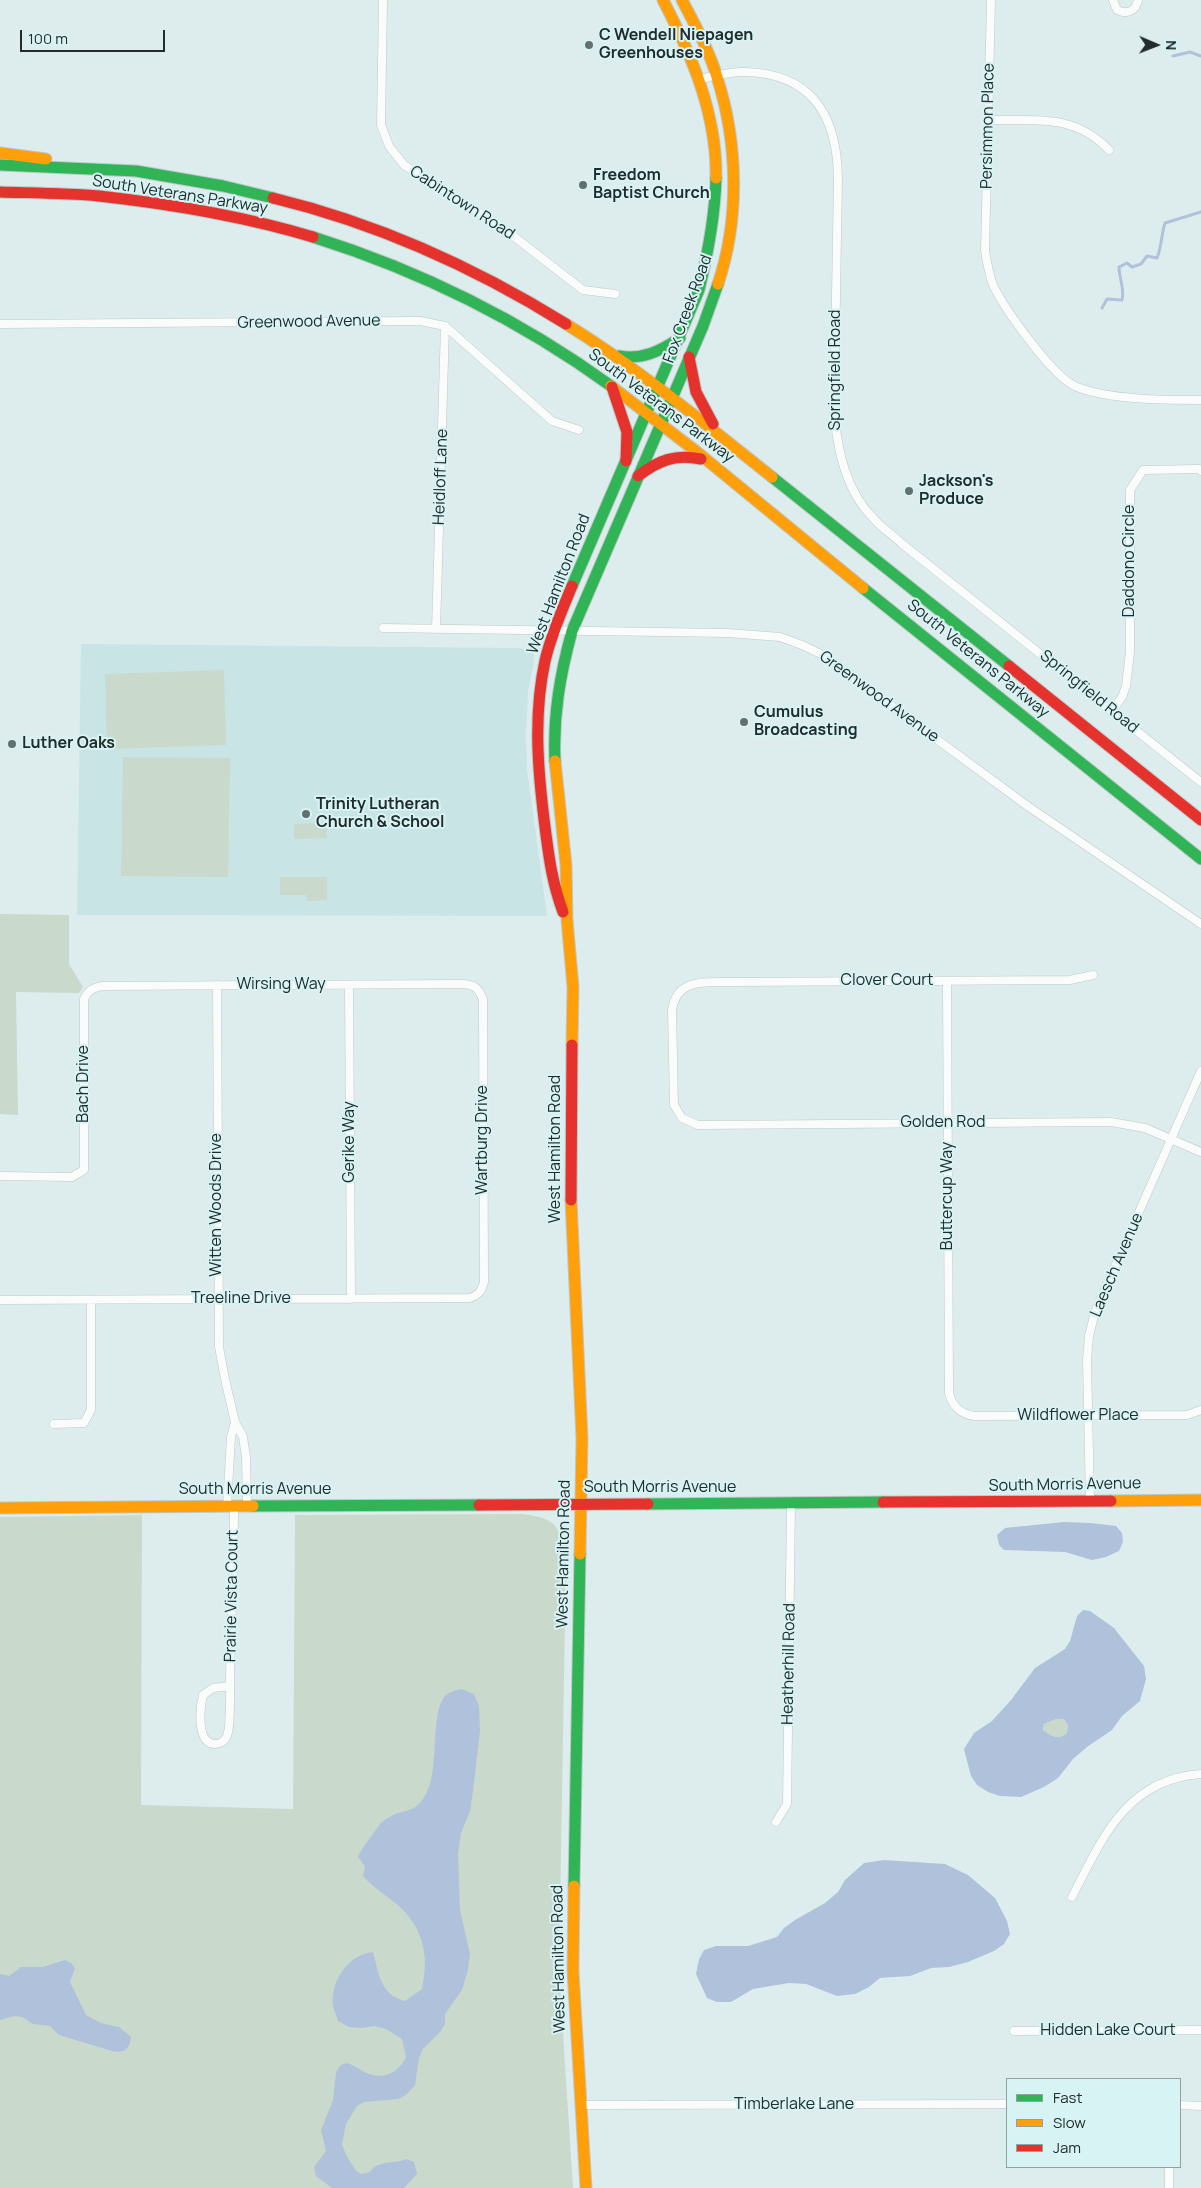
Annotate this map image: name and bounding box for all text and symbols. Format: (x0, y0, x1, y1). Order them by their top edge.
scale bar (22, 20, 168, 52)
north arrow (1131, 20, 1181, 70)
place label: C Wendell Niepagen Greenhouses (599, 26, 753, 64)
text: 100 m (28, 28, 68, 49)
marker: C Wendell Niepagen Greenhouses (583, 39, 595, 51)
text: N (1162, 40, 1181, 50)
street label: Persimmon Place (977, 63, 999, 189)
street label: Cabintown Road (406, 162, 518, 244)
place label: Freedom Baptist Church (593, 166, 710, 204)
street label: South Veterans Parkway (91, 172, 269, 218)
marker: Freedom Baptist Church (577, 179, 589, 191)
street label: Fox Creek Road (660, 252, 716, 366)
street label: Springfield Road (826, 309, 846, 431)
street label: Greenwood Avenue (237, 311, 381, 333)
street label: South Veterans Parkway (584, 345, 738, 467)
street label: Heidloff Lane (430, 429, 452, 525)
place label: Jackson's Produce (919, 472, 993, 510)
marker: Jackson's Produce (903, 485, 915, 497)
street label: Daddono Circle (1120, 505, 1140, 617)
street label: West Hamilton Road (523, 511, 595, 657)
street label: South Veterans Parkway (903, 596, 1053, 722)
street label: Springfield Road (1036, 646, 1142, 738)
street label: Greenwood Avenue (815, 647, 943, 747)
place label: Cumulus Broadcasting (754, 703, 858, 741)
marker: Cumulus Broadcasting (738, 716, 750, 728)
place label: Luther Oaks (22, 734, 115, 754)
marker: Luther Oaks (6, 738, 18, 750)
place label: Trinity Lutheran Church & School (316, 795, 444, 833)
marker: Trinity Lutheran Church & School (300, 808, 312, 820)
street label: Clover Court (840, 971, 934, 991)
street label: Wirsing Way (236, 975, 326, 995)
street label: Bach Drive (74, 1045, 94, 1123)
street label: West Hamilton Road (546, 1075, 566, 1223)
street label: Wartburg Drive (473, 1085, 493, 1195)
street label: Gerike Way (340, 1101, 360, 1183)
street label: Golden Rod (901, 1113, 985, 1133)
street label: Witten Woods Drive (207, 1133, 227, 1277)
street label: Buttercup Way (938, 1142, 958, 1250)
street label: Laesch Avenue (1086, 1210, 1148, 1320)
street label: Treeline Drive (191, 1289, 291, 1309)
street label: Wildflower Place (1017, 1406, 1139, 1426)
street label: South Morris Avenue (989, 1474, 1141, 1496)
street label: South Morris Avenue (584, 1478, 736, 1498)
street label: South Morris Avenue (179, 1480, 331, 1500)
street label: West Hamilton Road (553, 1480, 575, 1628)
street label: Prairie Vista Court (221, 1530, 243, 1662)
street label: Heatherhill Road (778, 1603, 800, 1725)
street label: West Hamilton Road (548, 1885, 570, 2033)
street label: Hidden Lake Court (1040, 2021, 1176, 2041)
legend (1006, 2078, 1181, 2168)
text: Fast (1053, 2087, 1082, 2108)
street label: Timberlake Lane (734, 2095, 854, 2115)
text: Slow (1053, 2112, 1086, 2133)
text: Jam (1053, 2137, 1081, 2158)

